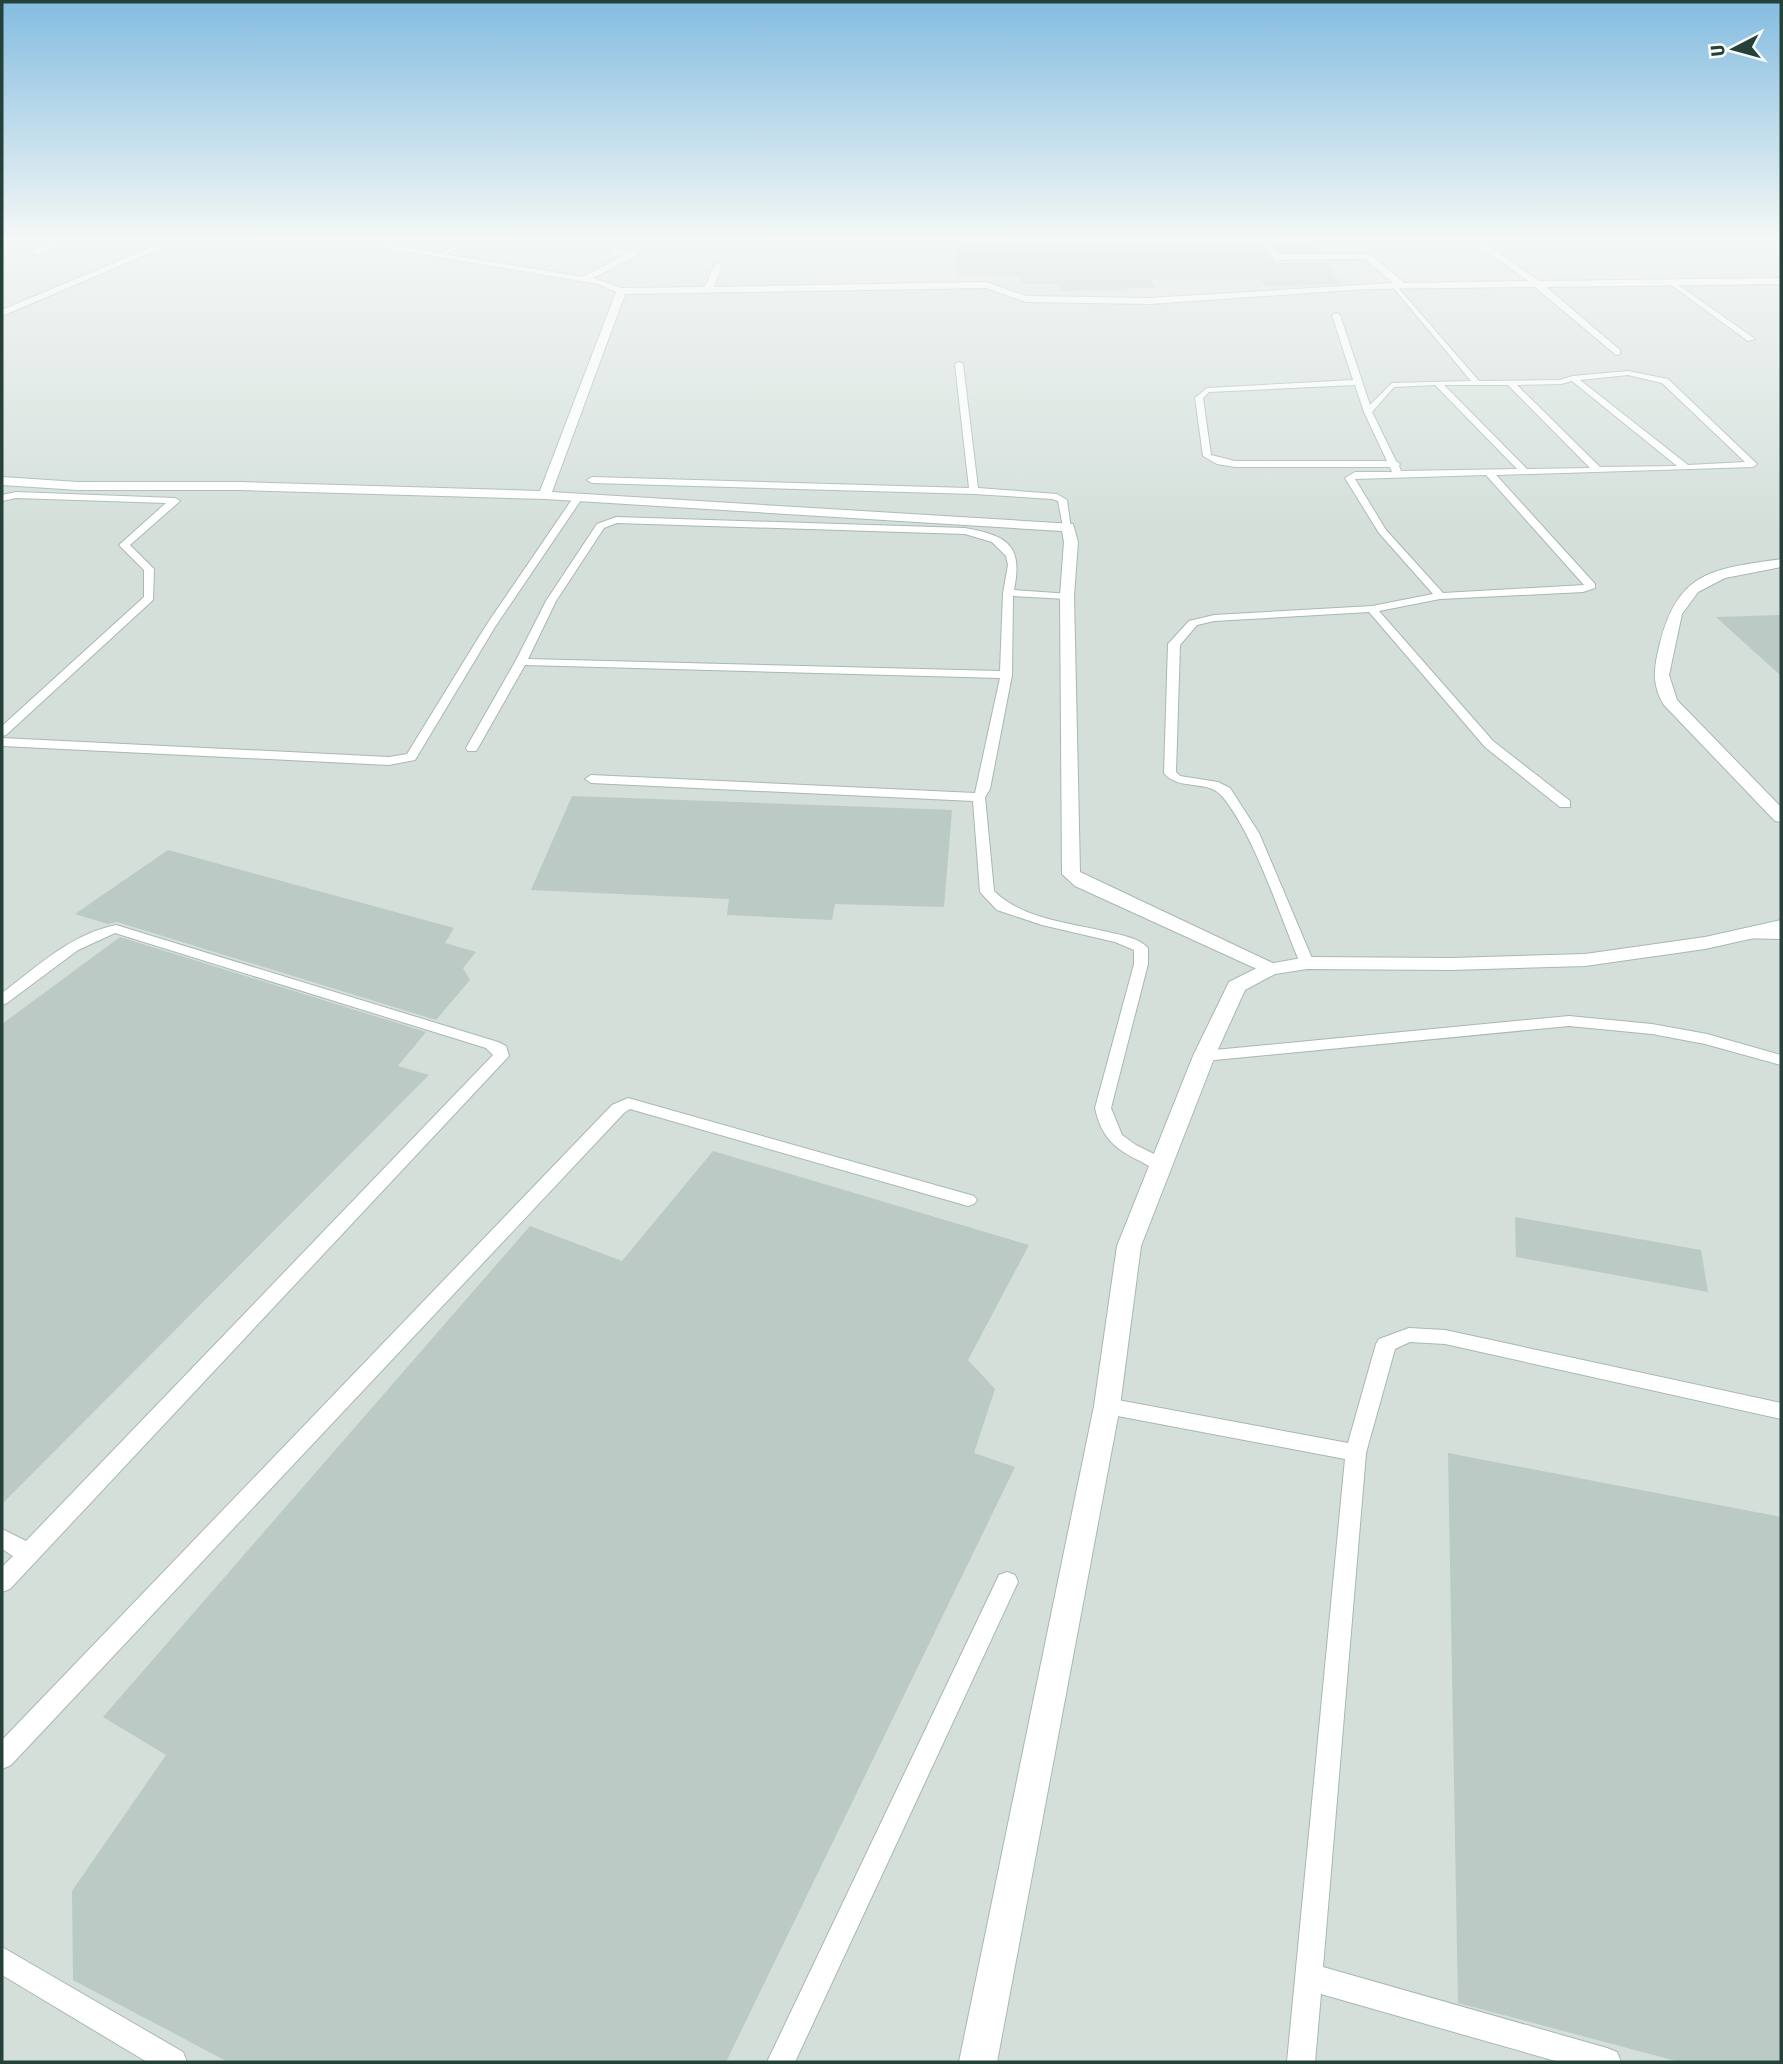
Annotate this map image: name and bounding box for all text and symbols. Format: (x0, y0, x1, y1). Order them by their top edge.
north arrow (1699, 14, 1769, 84)
text: U (1706, 44, 1730, 57)

